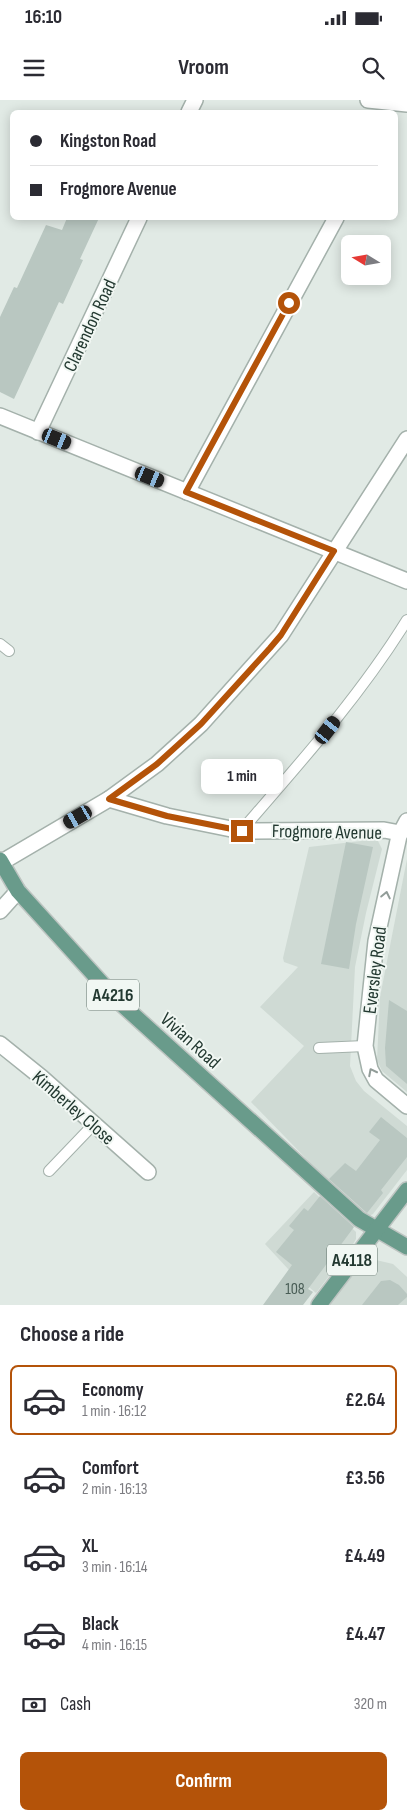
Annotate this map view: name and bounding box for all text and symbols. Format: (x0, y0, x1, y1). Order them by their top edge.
text: 16:10 (25, 6, 62, 29)
icon: menu (20, 54, 48, 82)
text: Vroom (178, 54, 229, 81)
icon: search (359, 54, 387, 82)
text: Kingston Road (60, 130, 156, 153)
text: Frogmore Avenue (60, 178, 177, 201)
north arrow (341, 235, 391, 285)
map controls (341, 235, 391, 285)
street label: Clarendon Road (59, 276, 122, 376)
route start (278, 292, 300, 314)
car (40, 426, 73, 452)
car (133, 464, 166, 490)
car (312, 714, 343, 746)
callout: 1 min (201, 758, 283, 794)
text: 1 min (227, 767, 257, 786)
car (61, 803, 94, 831)
route end (231, 820, 253, 842)
street label: Frogmore Avenue (272, 820, 382, 845)
one-way arrow (380, 891, 390, 900)
street label: Eversley Road (359, 925, 392, 1015)
road number: A4216 (87, 980, 139, 1010)
street label: Vivian Road (155, 1008, 225, 1074)
street label: Kimberley Close (27, 1066, 119, 1150)
one-way arrow (368, 1068, 379, 1077)
road number: A4118 (327, 1244, 377, 1276)
house number: 108 (285, 1280, 305, 1299)
text: Choose a ride (20, 1321, 124, 1348)
icon: car (22, 1378, 67, 1423)
text: Economy (82, 1379, 144, 1402)
text: £2.64 (345, 1389, 385, 1412)
text: 1 min · 16:12 (82, 1402, 147, 1421)
icon: car (22, 1456, 67, 1501)
text: Comfort (82, 1457, 139, 1480)
text: £3.56 (345, 1467, 385, 1490)
text: 2 min · 16:13 (82, 1480, 147, 1499)
icon: car (22, 1534, 67, 1579)
text: XL (82, 1535, 98, 1558)
text: £4.49 (344, 1545, 385, 1568)
text: 3 min · 16:14 (82, 1558, 148, 1577)
icon: car (22, 1612, 67, 1657)
text: Black (82, 1613, 119, 1636)
text: £4.47 (345, 1623, 385, 1646)
text: 4 min · 16:15 (82, 1636, 147, 1655)
icon: cash (20, 1691, 48, 1719)
text: Cash (60, 1693, 91, 1716)
text: 320 m (354, 1695, 387, 1714)
button: Confirm (20, 1752, 387, 1810)

